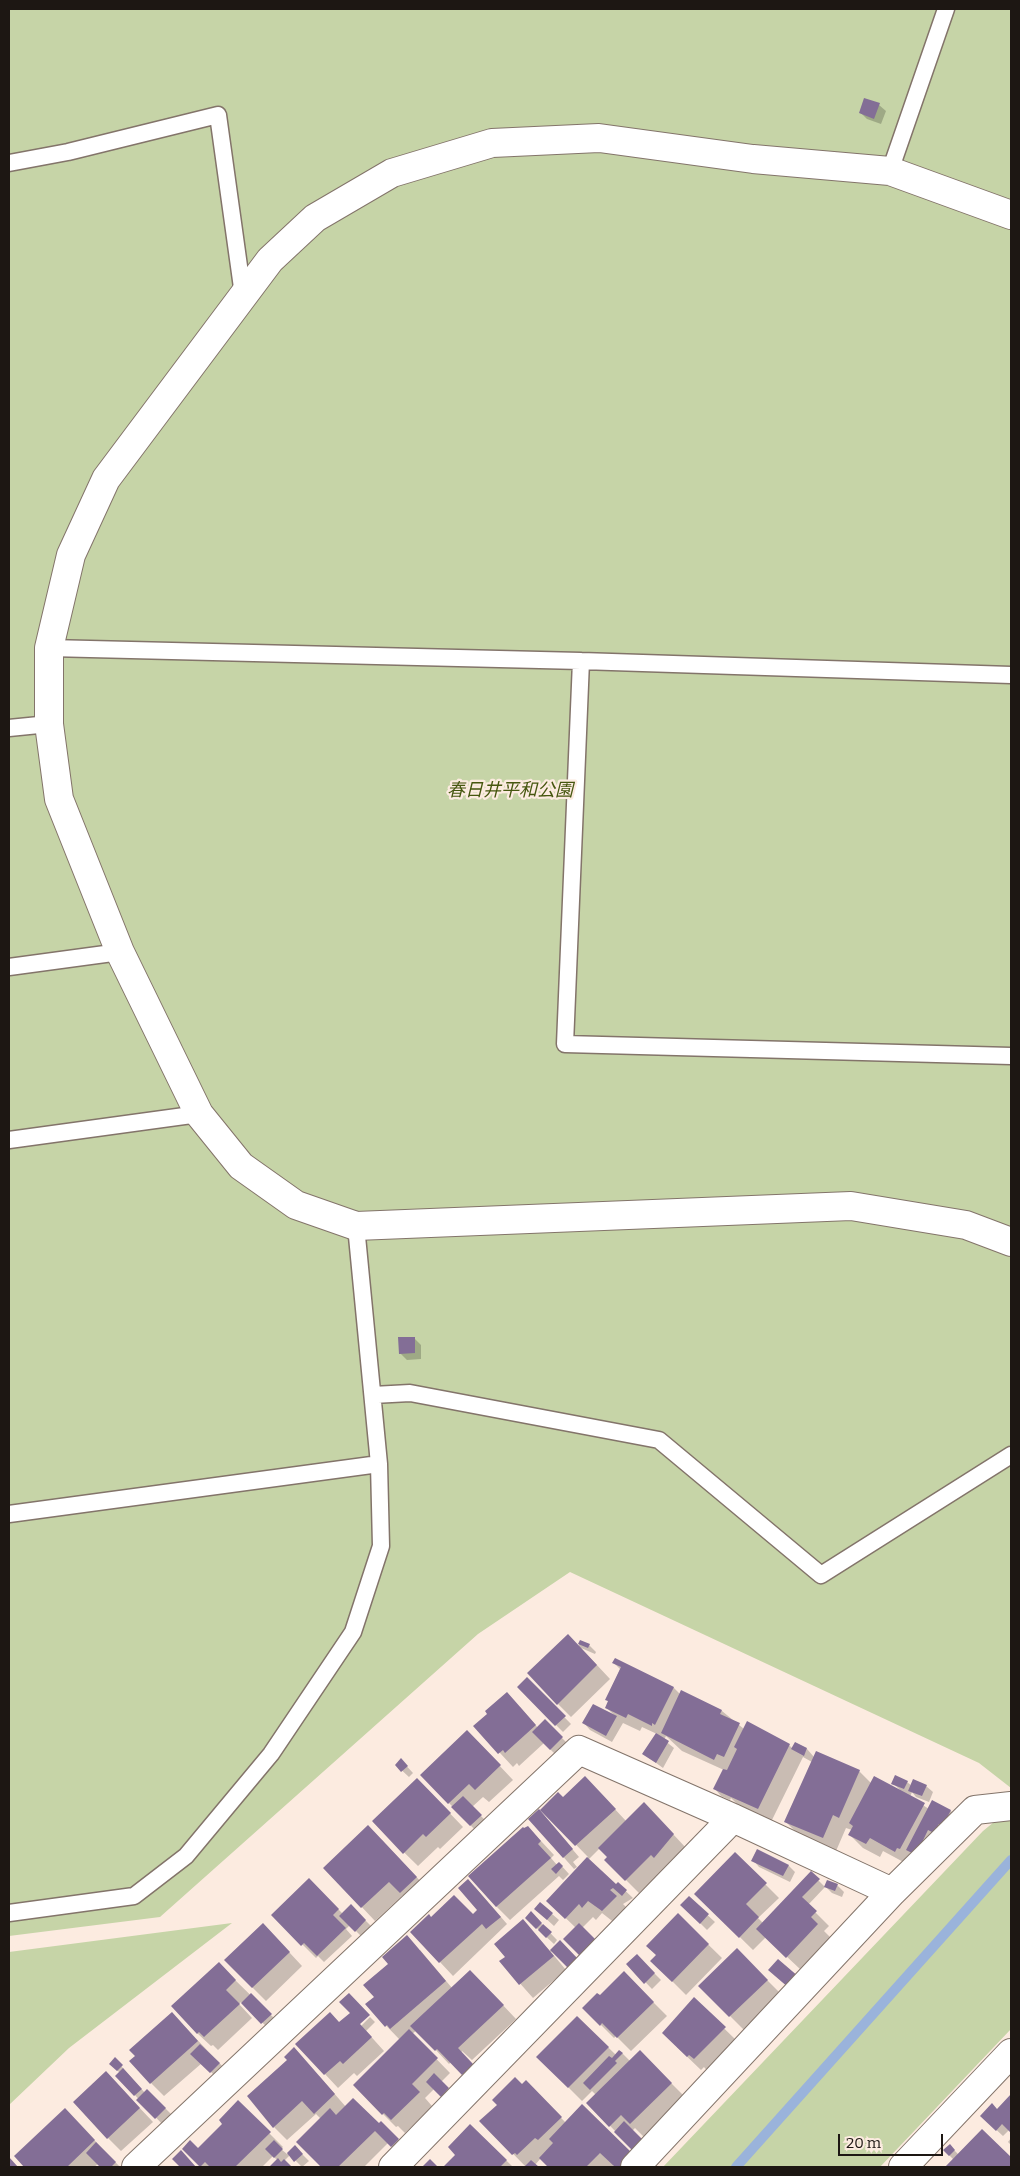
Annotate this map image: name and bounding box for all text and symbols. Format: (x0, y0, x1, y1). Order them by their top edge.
park label: 春日井平和公園 (447, 780, 573, 802)
scale bar (840, 2124, 945, 2156)
text: 20 m (846, 2134, 881, 2152)

